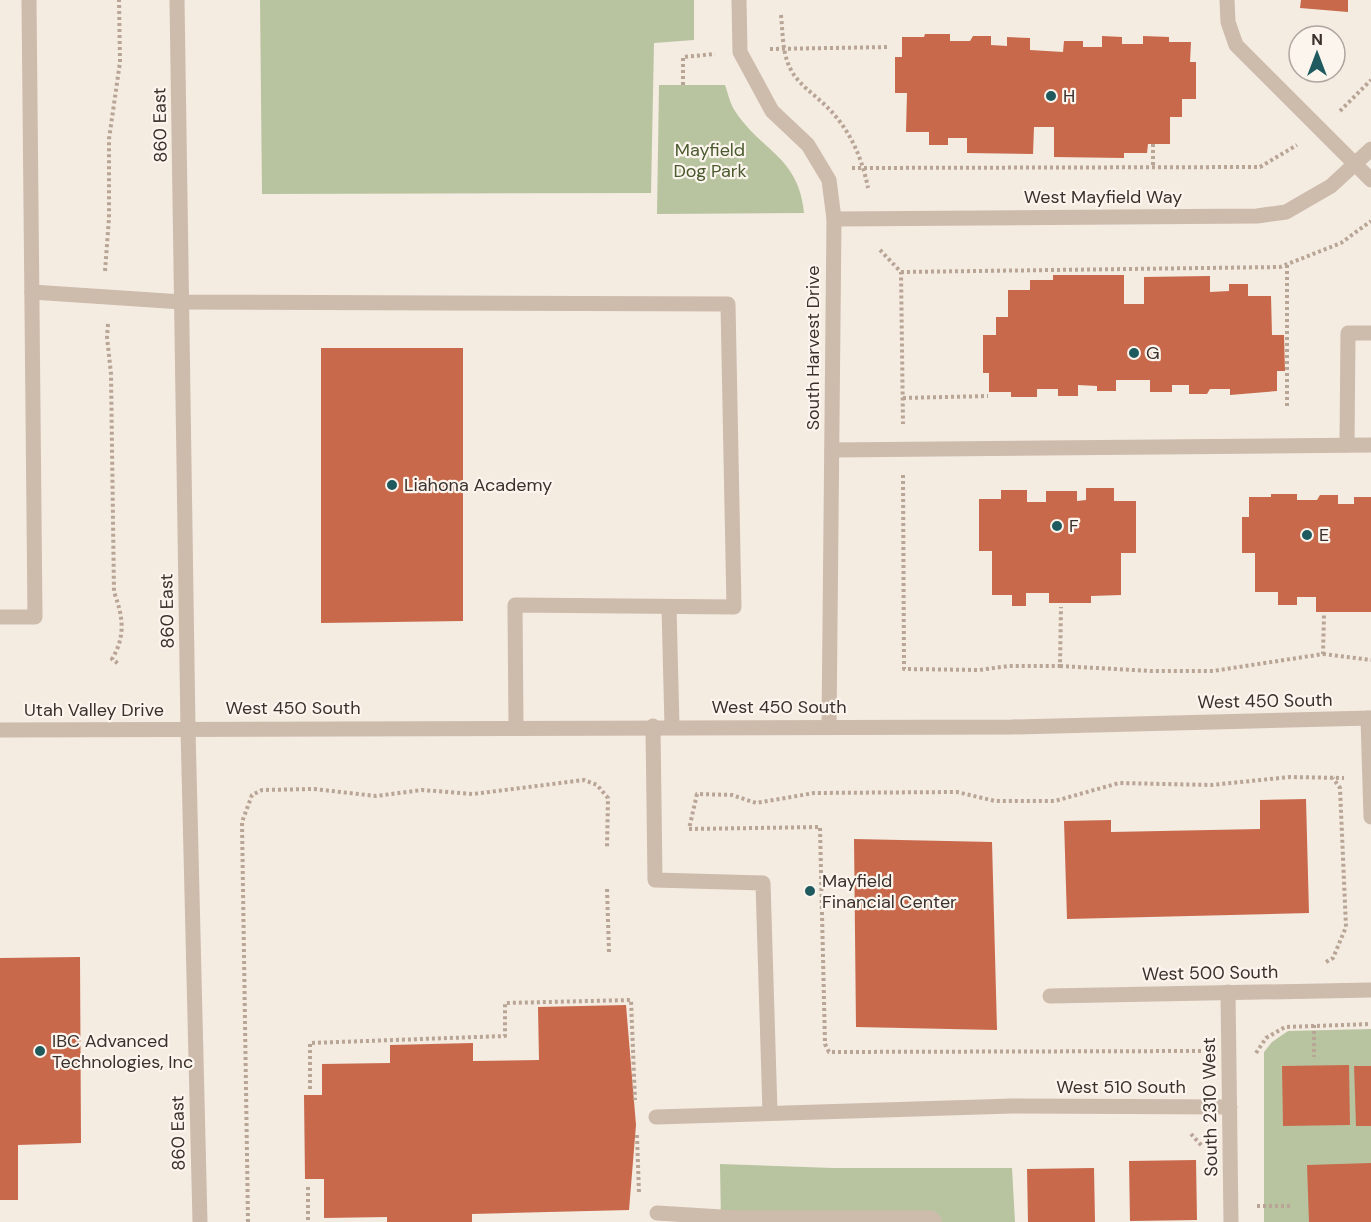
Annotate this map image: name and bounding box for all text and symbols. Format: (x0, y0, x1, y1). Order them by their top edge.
north arrow (1287, 24, 1347, 84)
text: N (1311, 29, 1323, 50)
place label: H (1063, 84, 1075, 108)
street label: 860 East (147, 87, 173, 163)
marker: H (1044, 89, 1058, 103)
park label: Mayfield Dog Park (673, 138, 747, 183)
street label: West Mayfield Way (1024, 185, 1182, 209)
street label: South Harvest Drive (801, 266, 825, 430)
place label: G (1146, 341, 1160, 365)
marker: G (1127, 346, 1141, 360)
place label: Liahona Academy (404, 473, 552, 497)
marker: Liahona Academy (385, 478, 399, 492)
place label: F (1069, 514, 1079, 538)
marker: F (1050, 519, 1064, 533)
place label: E (1319, 523, 1329, 547)
marker: E (1300, 528, 1314, 542)
street label: 860 East (154, 573, 180, 649)
street label: West 450 South (1197, 688, 1333, 714)
street label: West 450 South (711, 695, 847, 719)
street label: West 450 South (225, 696, 361, 720)
street label: Utah Valley Drive (24, 698, 164, 722)
place label: Mayfield Financial Center (822, 869, 957, 914)
marker: Mayfield Financial Center (803, 884, 817, 898)
street label: West 500 South (1142, 960, 1278, 986)
place label: IBC Advanced Technologies, Inc (52, 1029, 193, 1074)
street label: South 2310 West (1197, 1037, 1223, 1177)
marker: IBC Advanced Technologies, Inc (33, 1044, 47, 1058)
street label: West 510 South (1056, 1075, 1186, 1099)
street label: 860 East (165, 1095, 191, 1171)

